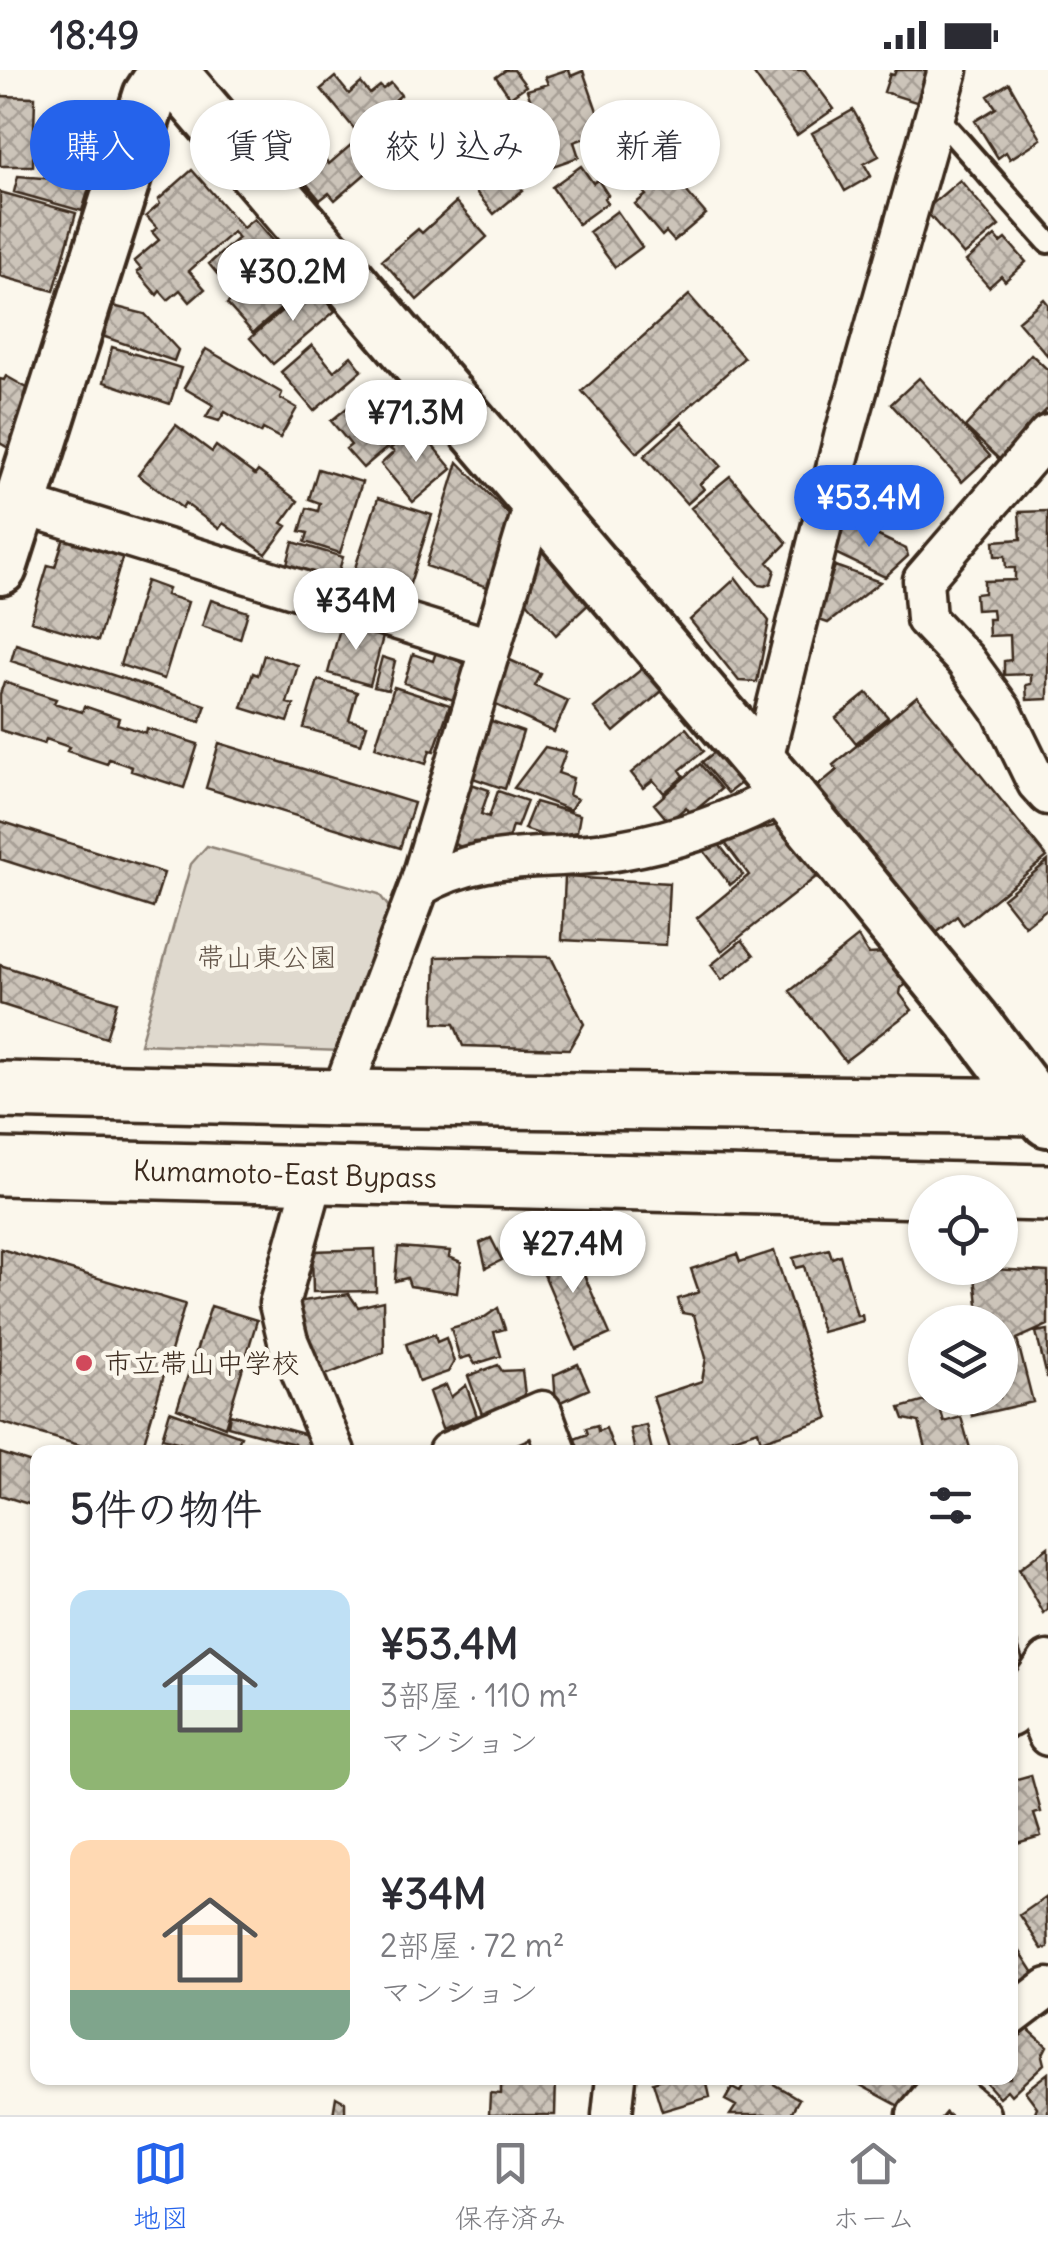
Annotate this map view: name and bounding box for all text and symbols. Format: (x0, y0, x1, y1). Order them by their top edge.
text: 18:49 (50, 12, 139, 59)
chip: 購入 (30, 100, 170, 190)
chip: 賃貸 (190, 100, 330, 190)
chip: 絞り込み (350, 100, 560, 190)
chip: 新着 (580, 100, 720, 190)
pin: ¥30.2M (212, 239, 374, 324)
text: ¥30.2M (239, 251, 347, 292)
pin: ¥71.3M (335, 380, 497, 465)
text: ¥71.3M (367, 392, 465, 433)
pin: ¥53.4M (788, 465, 950, 550)
text: ¥53.4M (816, 477, 922, 518)
pin: ¥34M (297, 568, 415, 653)
text: ¥34M (315, 580, 397, 621)
park label: 帯山東公園 (197, 939, 337, 975)
street label: Kumamoto-East Bypass (133, 1152, 437, 1196)
map controls (908, 1175, 1018, 1415)
button: locate (908, 1175, 1018, 1285)
pin: ¥27.4M (492, 1211, 654, 1296)
text: ¥27.4M (522, 1223, 624, 1264)
button: layers (908, 1305, 1018, 1415)
place label: 市立帯山中学校 (104, 1345, 300, 1381)
marker: 市立帯山中学校 (73, 1352, 95, 1374)
icon: filters (923, 1478, 978, 1533)
text: 5件の物件 (70, 1483, 262, 1535)
text: ¥53.4M (380, 1618, 519, 1670)
icon: home (150, 1630, 270, 1750)
text: 3部屋 · 110 m² (380, 1675, 579, 1716)
text: マンション (380, 1721, 539, 1762)
text: ¥34M (380, 1868, 487, 1920)
icon: home (150, 1880, 270, 2000)
text: 2部屋 · 72 m² (380, 1925, 565, 1966)
text: マンション (380, 1971, 539, 2012)
tab: 地図 (133, 2136, 189, 2236)
tab: 保存済み (455, 2136, 567, 2236)
tab: ホーム (832, 2136, 915, 2236)

